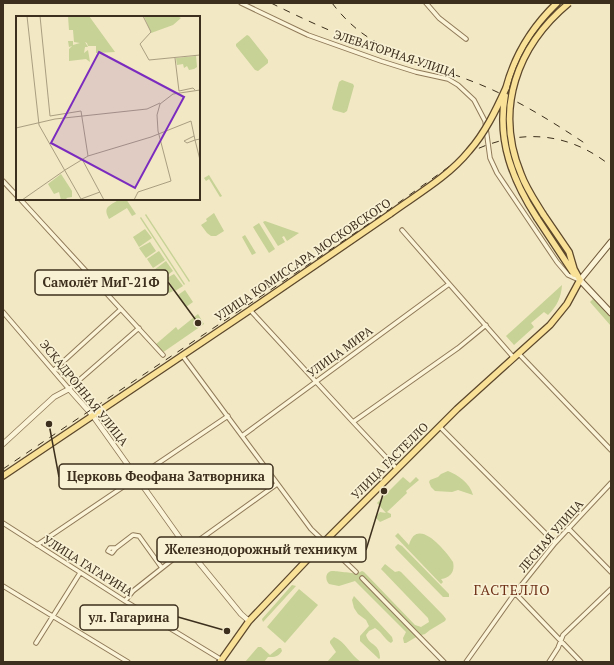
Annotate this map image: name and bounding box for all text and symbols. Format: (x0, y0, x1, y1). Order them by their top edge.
inset map (16, 16, 200, 200)
street label: ЭЛЕВАТОРНАЯ УЛИЦА (332, 27, 459, 81)
street label: УЛИЦА КОМИССАРА МОСКОВСКОГО (212, 195, 394, 324)
callout: Самолёт МиГ-21Ф (35, 270, 168, 295)
text: Самолёт МиГ-21Ф (43, 273, 159, 291)
street label: УЛИЦА МИРА (304, 322, 376, 380)
street label: ЭСКАДРОННАЯ УЛИЦА (37, 337, 132, 449)
street label: УЛИЦА ГАСТЕЛЛО (348, 419, 431, 502)
callout: Церковь Феофана Затворника (59, 464, 273, 489)
text: Церковь Феофана Затворника (67, 467, 266, 485)
street label: ЛЕСНАЯ УЛИЦА (514, 496, 587, 576)
street label: УЛИЦА ГАГАРИНА (40, 532, 137, 600)
callout: Железнодорожный техникум (157, 537, 366, 562)
text: Железнодорожный техникум (165, 540, 358, 558)
district label: ГАСТЕЛЛО (473, 580, 551, 599)
callout: ул. Гагарина (80, 605, 178, 630)
text: ул. Гагарина (88, 608, 170, 626)

